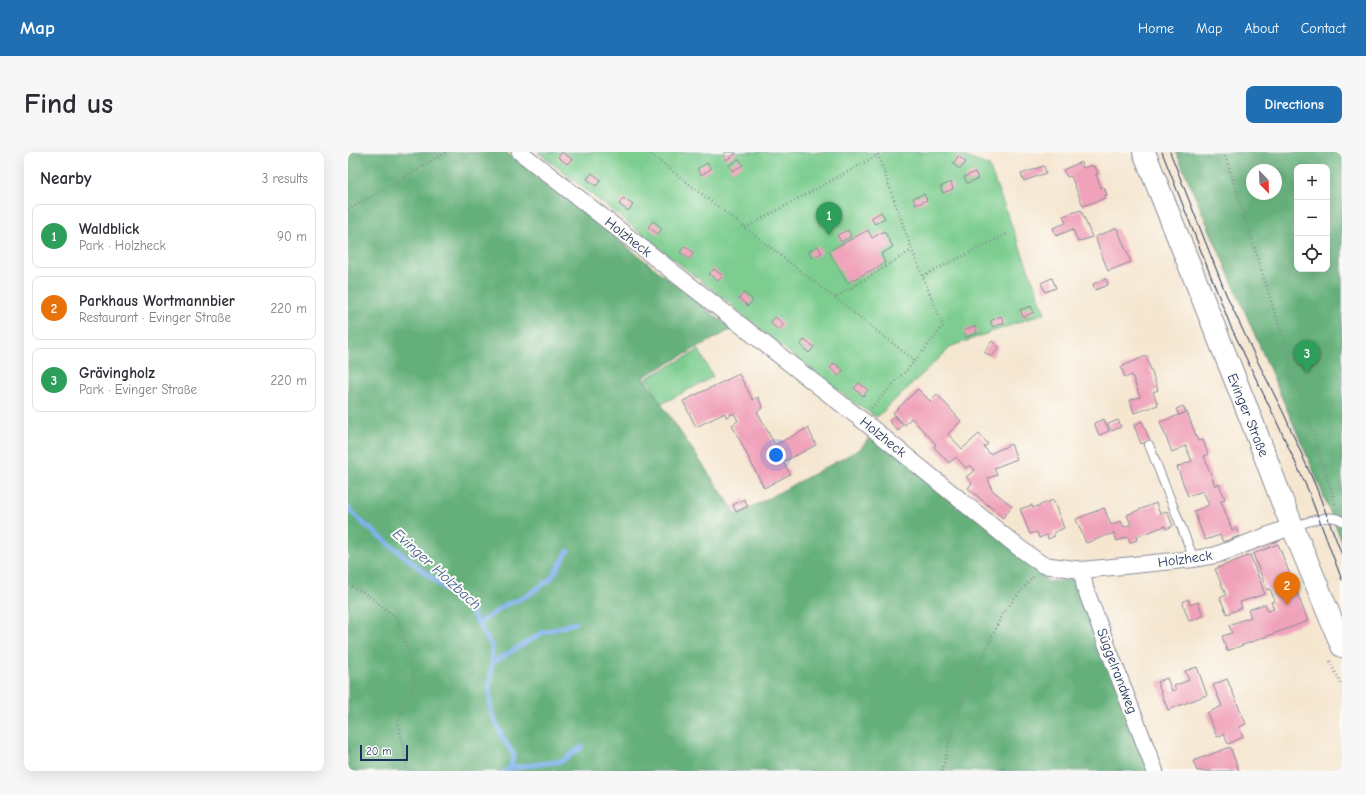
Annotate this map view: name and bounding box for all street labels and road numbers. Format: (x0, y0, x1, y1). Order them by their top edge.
street label: Holzheck (601, 213, 655, 261)
street label: Evinger Straße (1224, 371, 1272, 459)
street label: Holzheck (856, 413, 910, 461)
street label: Holzheck (1157, 547, 1213, 571)
street label: Süggelrandweg (1093, 626, 1141, 716)

